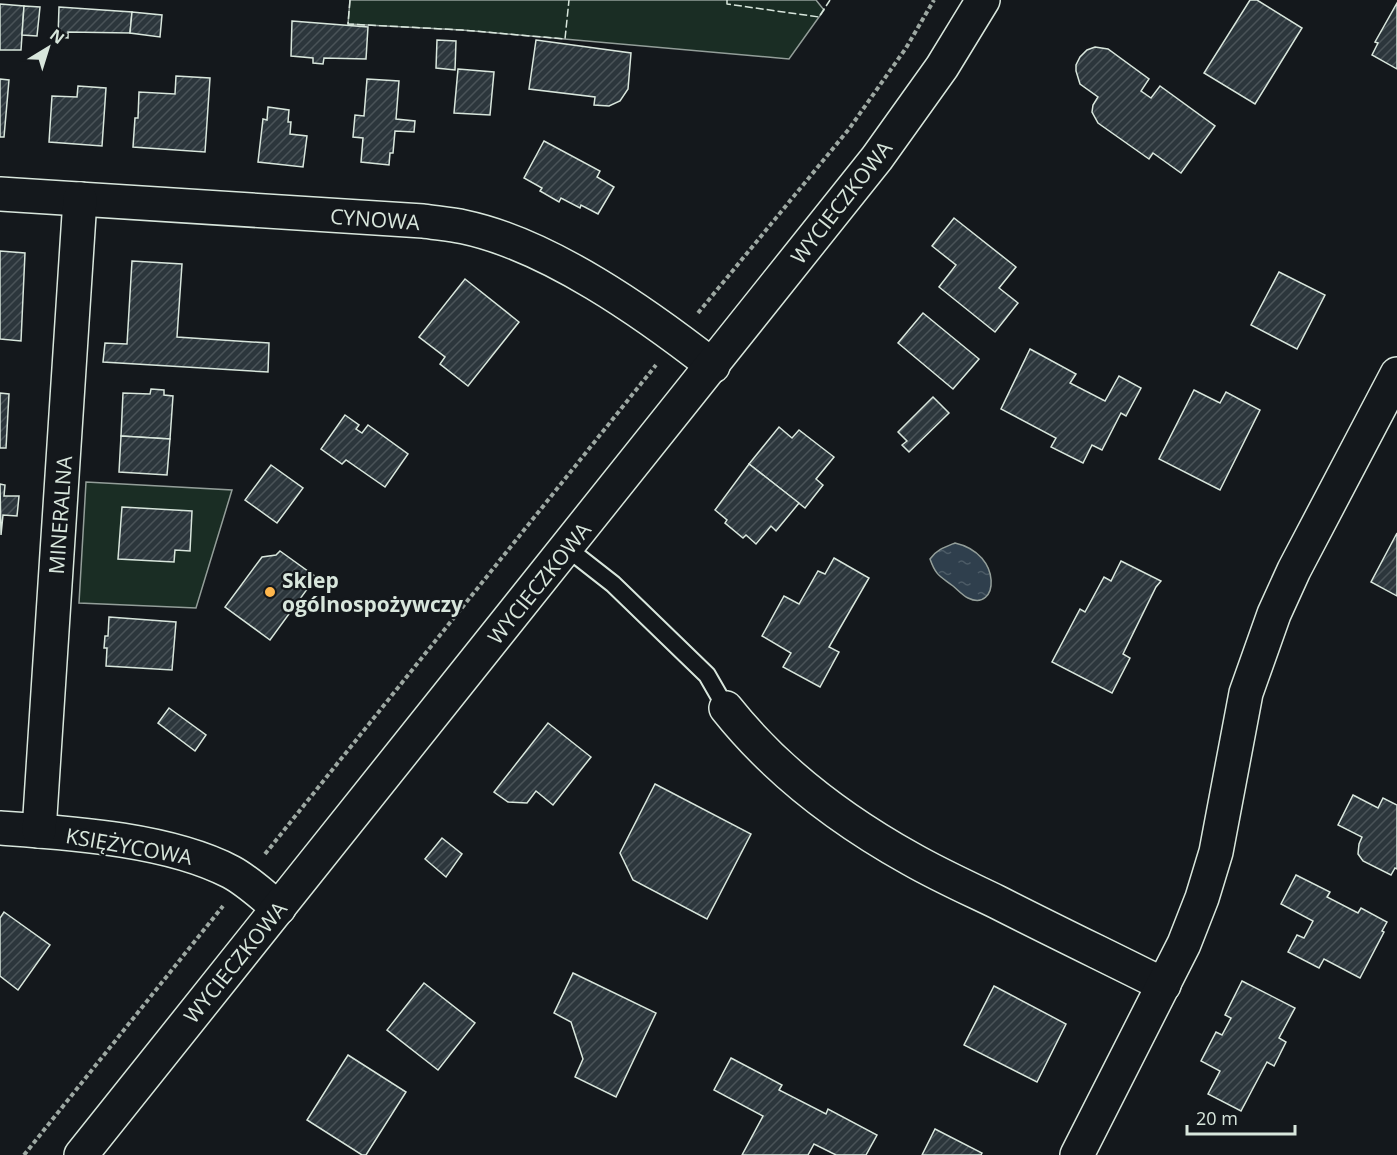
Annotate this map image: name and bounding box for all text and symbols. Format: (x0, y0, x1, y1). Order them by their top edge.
north arrow (18, 18, 78, 78)
text: N (45, 24, 69, 49)
street label: WYCIECZKOWA (784, 134, 898, 269)
street label: CYNOWA (329, 202, 421, 236)
street label: MINERALNA (42, 454, 78, 575)
street label: WYCIECZKOWA (481, 516, 597, 650)
place label: Sklep ogólnospożywczy (282, 566, 463, 618)
marker: Sklep ogólnospożywczy (263, 585, 277, 599)
street label: KSIĘŻYCOWA (64, 821, 195, 871)
street label: WYCIECZKOWA (177, 895, 293, 1029)
scale bar (1187, 1098, 1295, 1136)
text: 20 m (1196, 1106, 1238, 1130)

